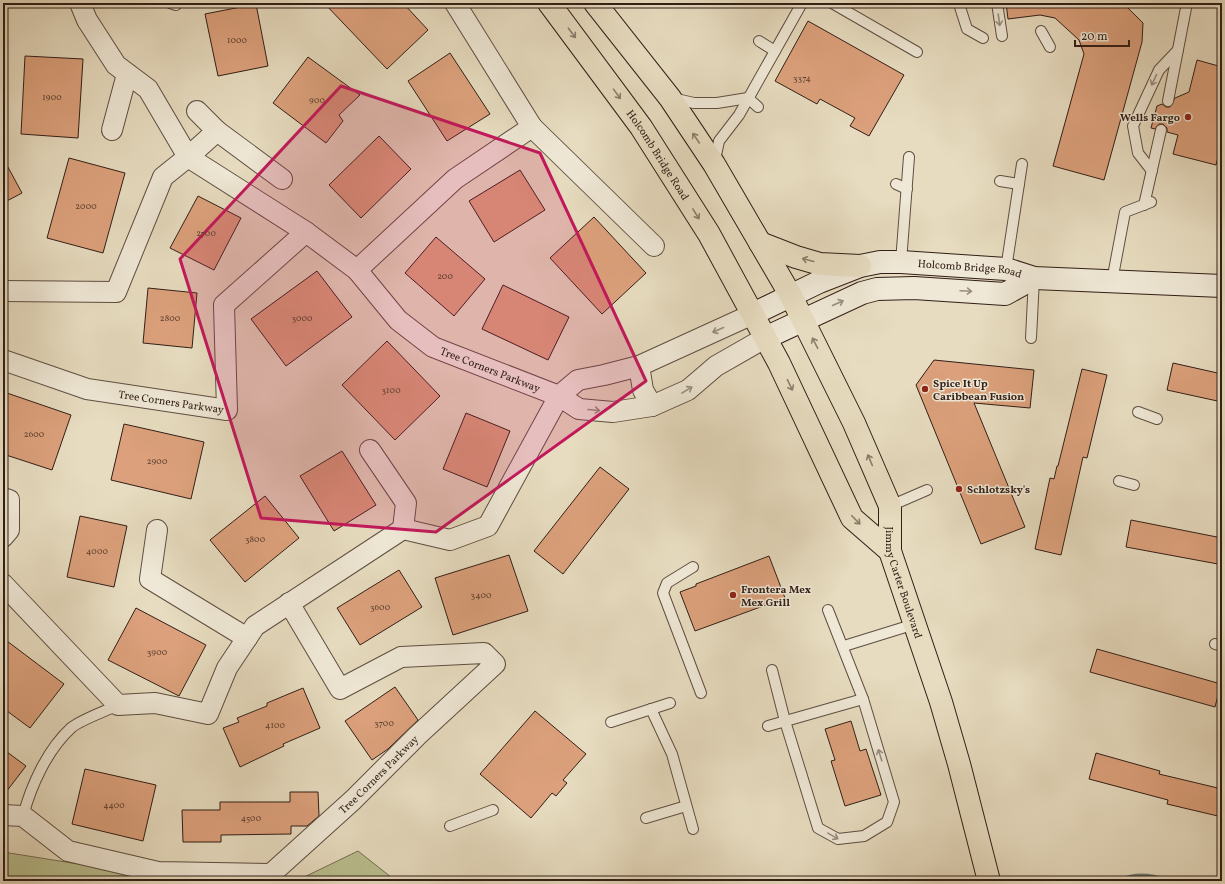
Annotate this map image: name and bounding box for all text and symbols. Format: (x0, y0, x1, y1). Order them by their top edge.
one-way arrow (995, 13, 1003, 26)
scale bar (1075, 22, 1129, 48)
one-way arrow (567, 27, 576, 38)
text: 20 m (1081, 29, 1108, 45)
house number: 1000 (227, 34, 248, 47)
house number: 3374 (793, 72, 811, 85)
one-way arrow (1150, 74, 1157, 86)
one-way arrow (613, 88, 621, 99)
house number: 1900 (42, 91, 62, 104)
house number: 900 (309, 94, 326, 107)
street label: Holcomb Bridge Road (622, 107, 692, 204)
place label: Wells Fargo (1120, 111, 1180, 126)
marker: Wells Fargo (1183, 112, 1193, 122)
one-way arrow (692, 132, 700, 144)
house number: 2000 (75, 200, 97, 213)
one-way arrow (693, 208, 701, 220)
house number: 2700 (196, 227, 216, 240)
one-way arrow (801, 256, 814, 263)
street label: Holcomb Bridge Road (917, 257, 1024, 283)
house number: 200 (437, 270, 453, 283)
one-way arrow (959, 288, 972, 295)
one-way arrow (832, 299, 844, 306)
house number: 2800 (160, 312, 181, 325)
house number: 3000 (291, 312, 313, 325)
one-way arrow (712, 327, 724, 334)
one-way arrow (811, 337, 818, 349)
street label: Tree Corners Parkway (438, 344, 542, 397)
place label: Spice It Up Caribbean Fusion (933, 377, 1024, 405)
one-way arrow (787, 379, 794, 391)
house number: 3100 (381, 384, 401, 397)
marker: Spice It Up Caribbean Fusion (920, 384, 930, 394)
one-way arrow (681, 386, 692, 394)
street label: Tree Corners Parkway (117, 388, 225, 418)
one-way arrow (587, 407, 600, 414)
house number: 2600 (24, 428, 45, 441)
house number: 2900 (147, 455, 168, 468)
one-way arrow (866, 455, 873, 467)
place label: Schlotzsky's (967, 483, 1030, 498)
marker: Schlotzsky's (954, 484, 964, 494)
one-way arrow (851, 515, 861, 525)
street label: Jimmy Carter Boulevard (881, 526, 925, 641)
house number: 3800 (245, 533, 266, 546)
house number: 4000 (86, 545, 108, 558)
place label: Frontera Mex Mex Grill (741, 583, 811, 611)
house number: 3400 (471, 589, 492, 602)
marker: Frontera Mex Mex Grill (728, 590, 738, 600)
house number: 3600 (370, 601, 391, 614)
house number: 3900 (147, 646, 168, 659)
house number: 3700 (374, 717, 394, 730)
house number: 4100 (265, 719, 286, 732)
street label: Tree Corners Parkway (336, 733, 423, 818)
one-way arrow (876, 748, 883, 761)
house number: 4400 (103, 799, 125, 812)
house number: 4500 (241, 812, 262, 825)
one-way arrow (826, 833, 838, 840)

